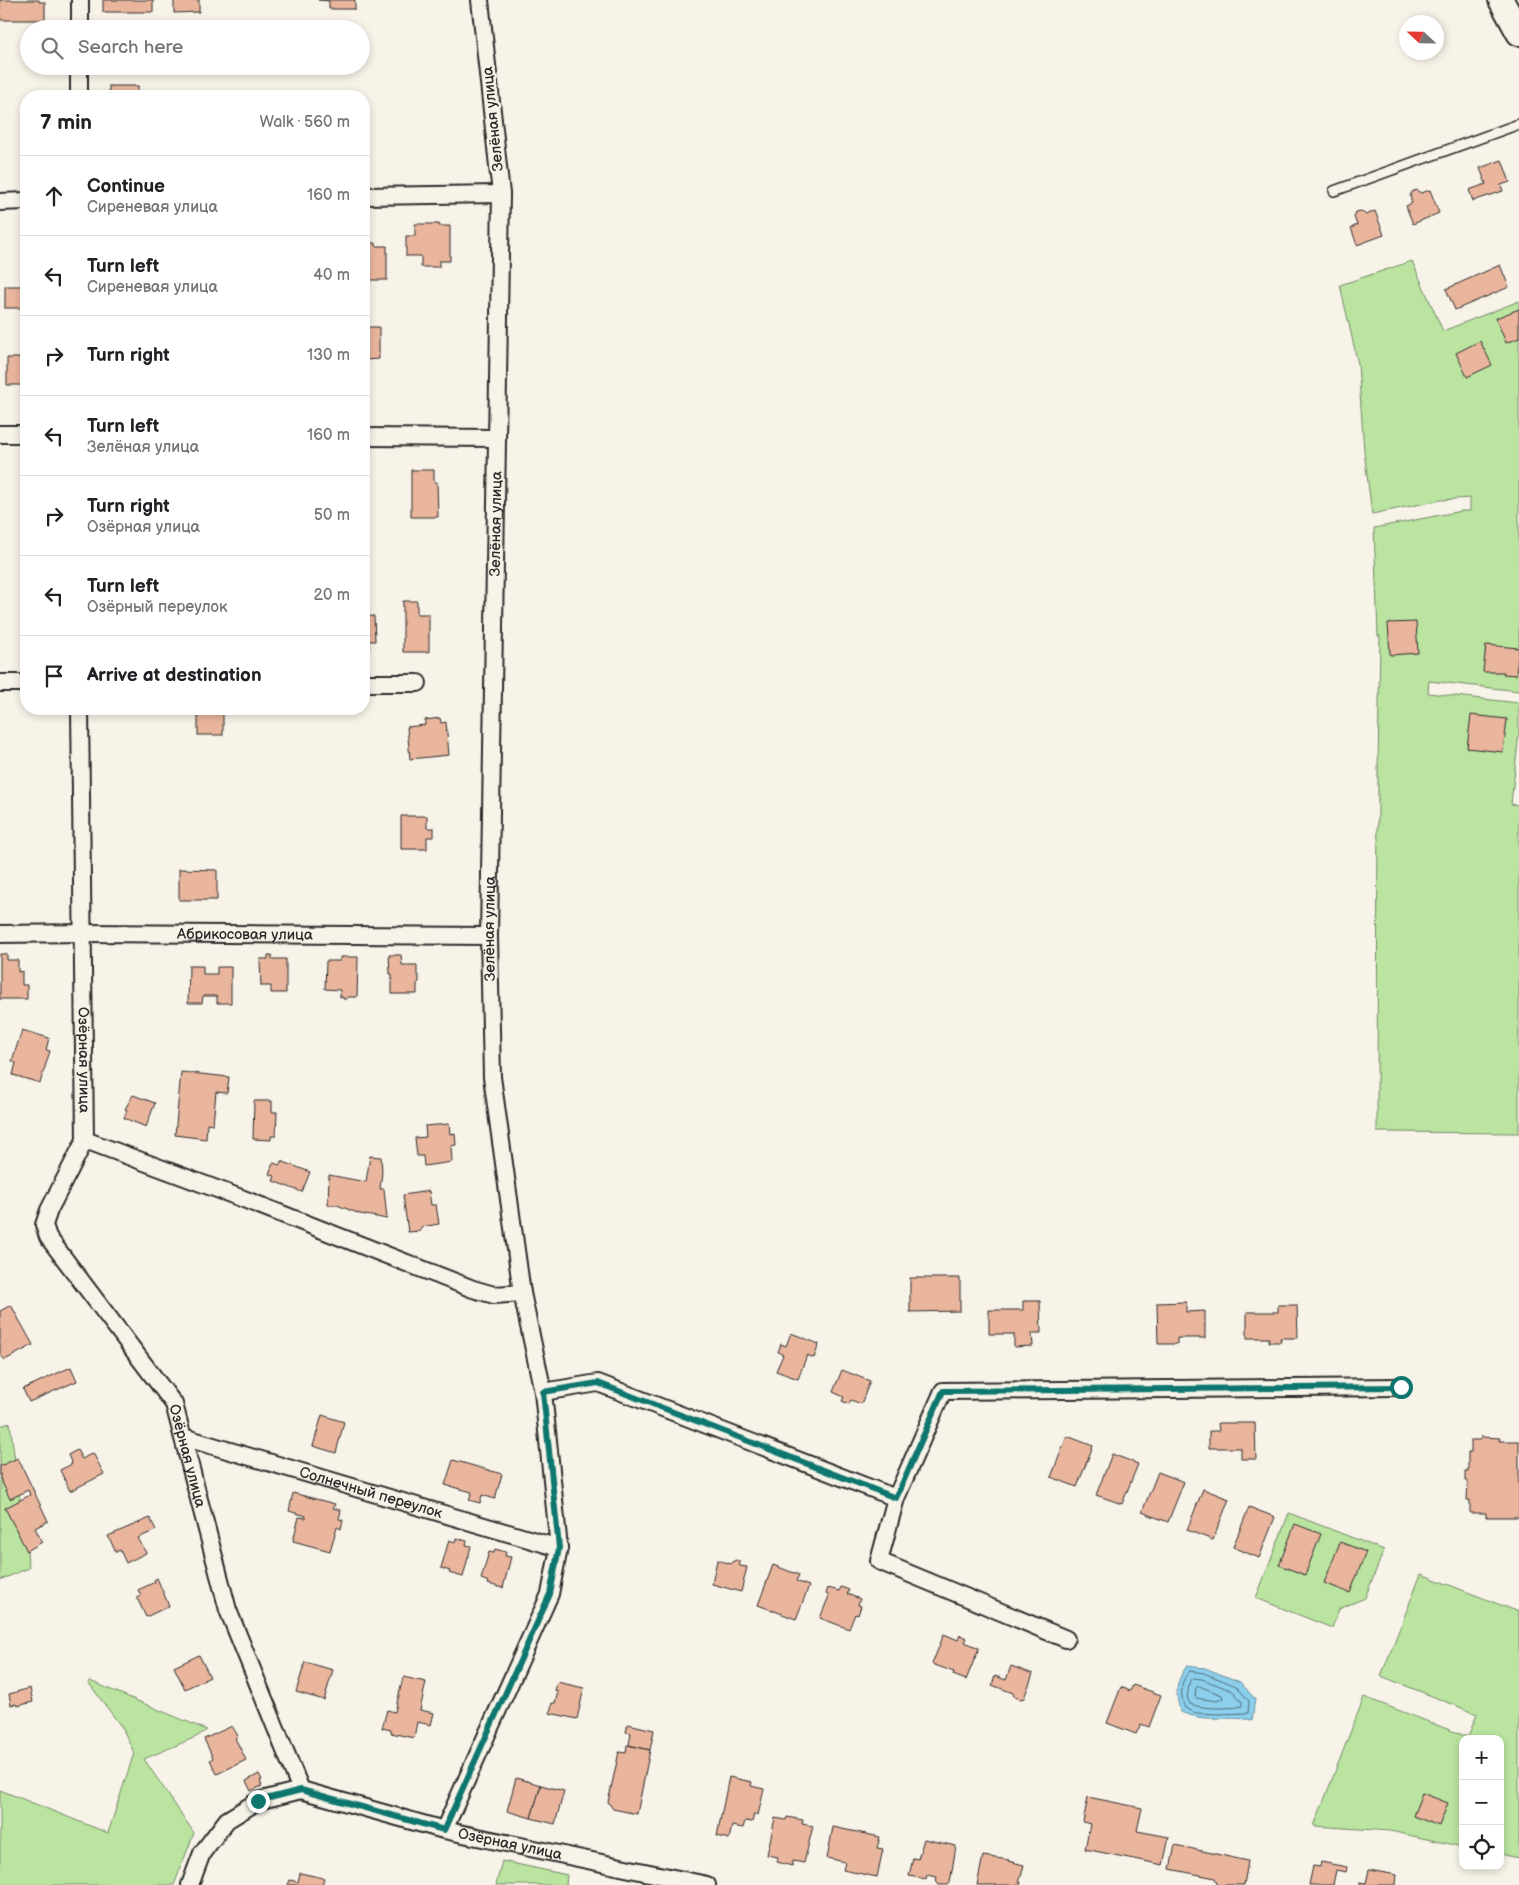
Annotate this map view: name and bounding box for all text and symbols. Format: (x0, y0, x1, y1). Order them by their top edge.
north arrow (1399, 15, 1444, 60)
search box (20, 20, 370, 75)
icon: search (38, 34, 66, 62)
text: Search here (78, 36, 183, 59)
street label: Зелёная улица (478, 66, 508, 172)
text: 7 min (40, 110, 92, 135)
text: Walk · 560 m (260, 113, 350, 132)
text: Continue (87, 175, 165, 198)
icon: ahead (40, 182, 68, 210)
text: 160 m (307, 186, 350, 205)
text: Сиреневая улица (87, 198, 218, 217)
text: Turn left (87, 255, 159, 278)
icon: left (40, 262, 68, 290)
text: 40 m (313, 266, 350, 285)
text: Сиреневая улица (87, 278, 218, 297)
icon: right (40, 342, 68, 370)
text: Turn right (87, 344, 170, 367)
text: 130 m (307, 346, 350, 365)
text: Turn left (87, 415, 159, 438)
icon: left (40, 422, 68, 450)
text: 160 m (307, 426, 350, 445)
text: Зелёная улица (87, 438, 199, 457)
street label: Зелёная улица (485, 471, 506, 577)
text: Turn right (87, 495, 170, 518)
icon: right (40, 502, 68, 530)
text: 50 m (314, 506, 350, 525)
text: Озёрная улица (87, 518, 200, 537)
text: Turn left (87, 575, 159, 598)
icon: left (40, 582, 68, 610)
text: 20 m (314, 586, 350, 605)
text: Озёрный переулок (87, 598, 227, 617)
icon: arrive (40, 662, 68, 690)
text: Arrive at destination (87, 664, 262, 687)
street label: Зелёная улица (479, 876, 499, 982)
street label: Абрикосовая улица (176, 924, 313, 944)
street label: Озёрная улица (74, 1007, 94, 1113)
route start (1390, 1376, 1413, 1399)
street label: Озёрная улица (165, 1402, 210, 1510)
street label: Солнечный переулок (297, 1462, 445, 1523)
map controls (1459, 1735, 1504, 1870)
button: + (1459, 1735, 1504, 1780)
button: − (1459, 1780, 1504, 1825)
route end (247, 1790, 270, 1813)
street label: Озёрная улица (456, 1824, 564, 1864)
button: locate (1459, 1825, 1504, 1870)

